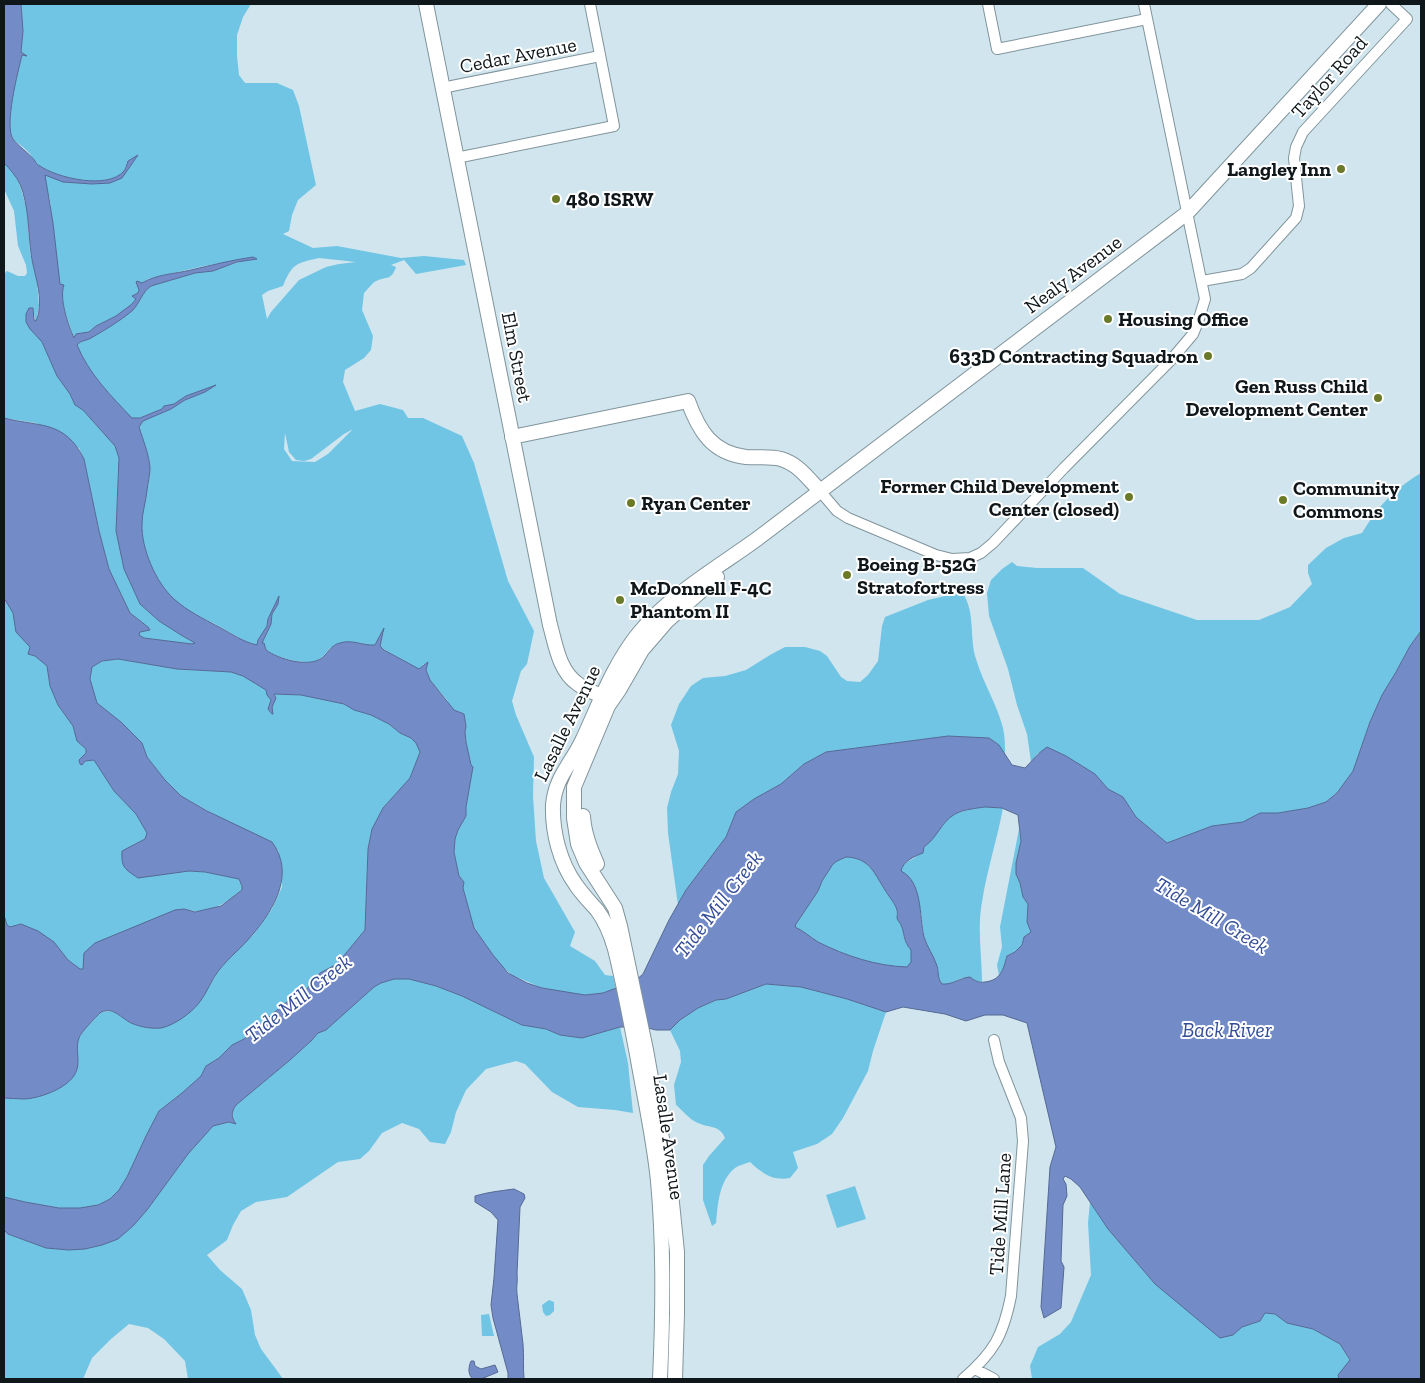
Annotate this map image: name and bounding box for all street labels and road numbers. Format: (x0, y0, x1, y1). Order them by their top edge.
street label: Taylor Road (1286, 31, 1372, 123)
street label: Cedar Avenue (458, 32, 578, 78)
street label: Nealy Avenue (1020, 230, 1126, 318)
street label: Elm Street (496, 310, 538, 405)
street label: Lasalle Avenue (529, 661, 605, 785)
street label: Lasalle Avenue (648, 1073, 690, 1201)
street label: Tide Mill Lane (984, 1152, 1016, 1276)

